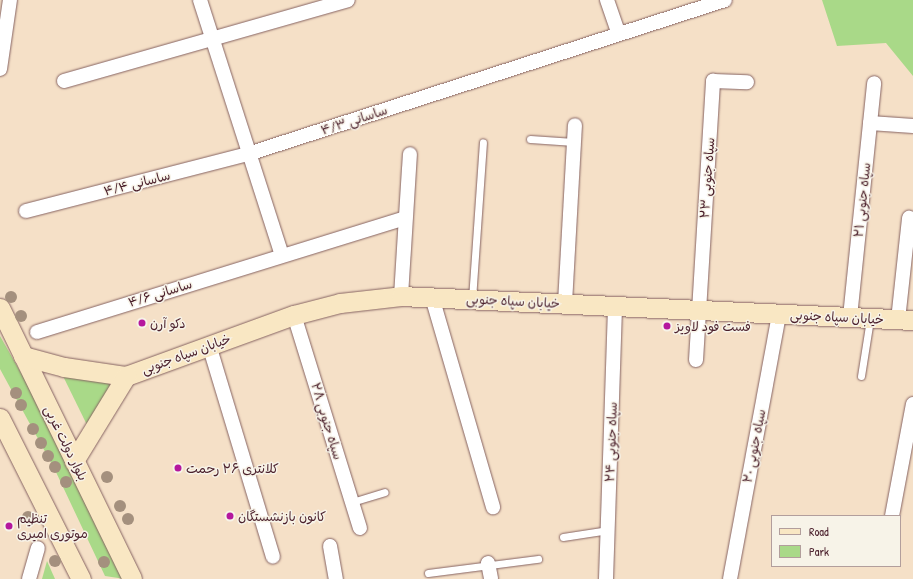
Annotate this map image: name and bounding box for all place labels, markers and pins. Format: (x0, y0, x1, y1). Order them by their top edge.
place label: دکو آرن (150, 315, 186, 331)
marker: دکو آرن (137, 318, 147, 328)
place label: فست فود لاویز (675, 318, 751, 334)
marker: فست فود لاویز (662, 321, 672, 331)
place label: کلانتری ۲۶ رحمت (186, 460, 279, 476)
marker: کلانتری ۲۶ رحمت (173, 463, 183, 473)
place label: کانون بازنشستگان (238, 508, 326, 524)
place label: تنظیم موتوری امیری (17, 511, 88, 542)
marker: کانون بازنشستگان (225, 511, 235, 521)
marker: تنظیم موتوری امیری (4, 521, 14, 531)

